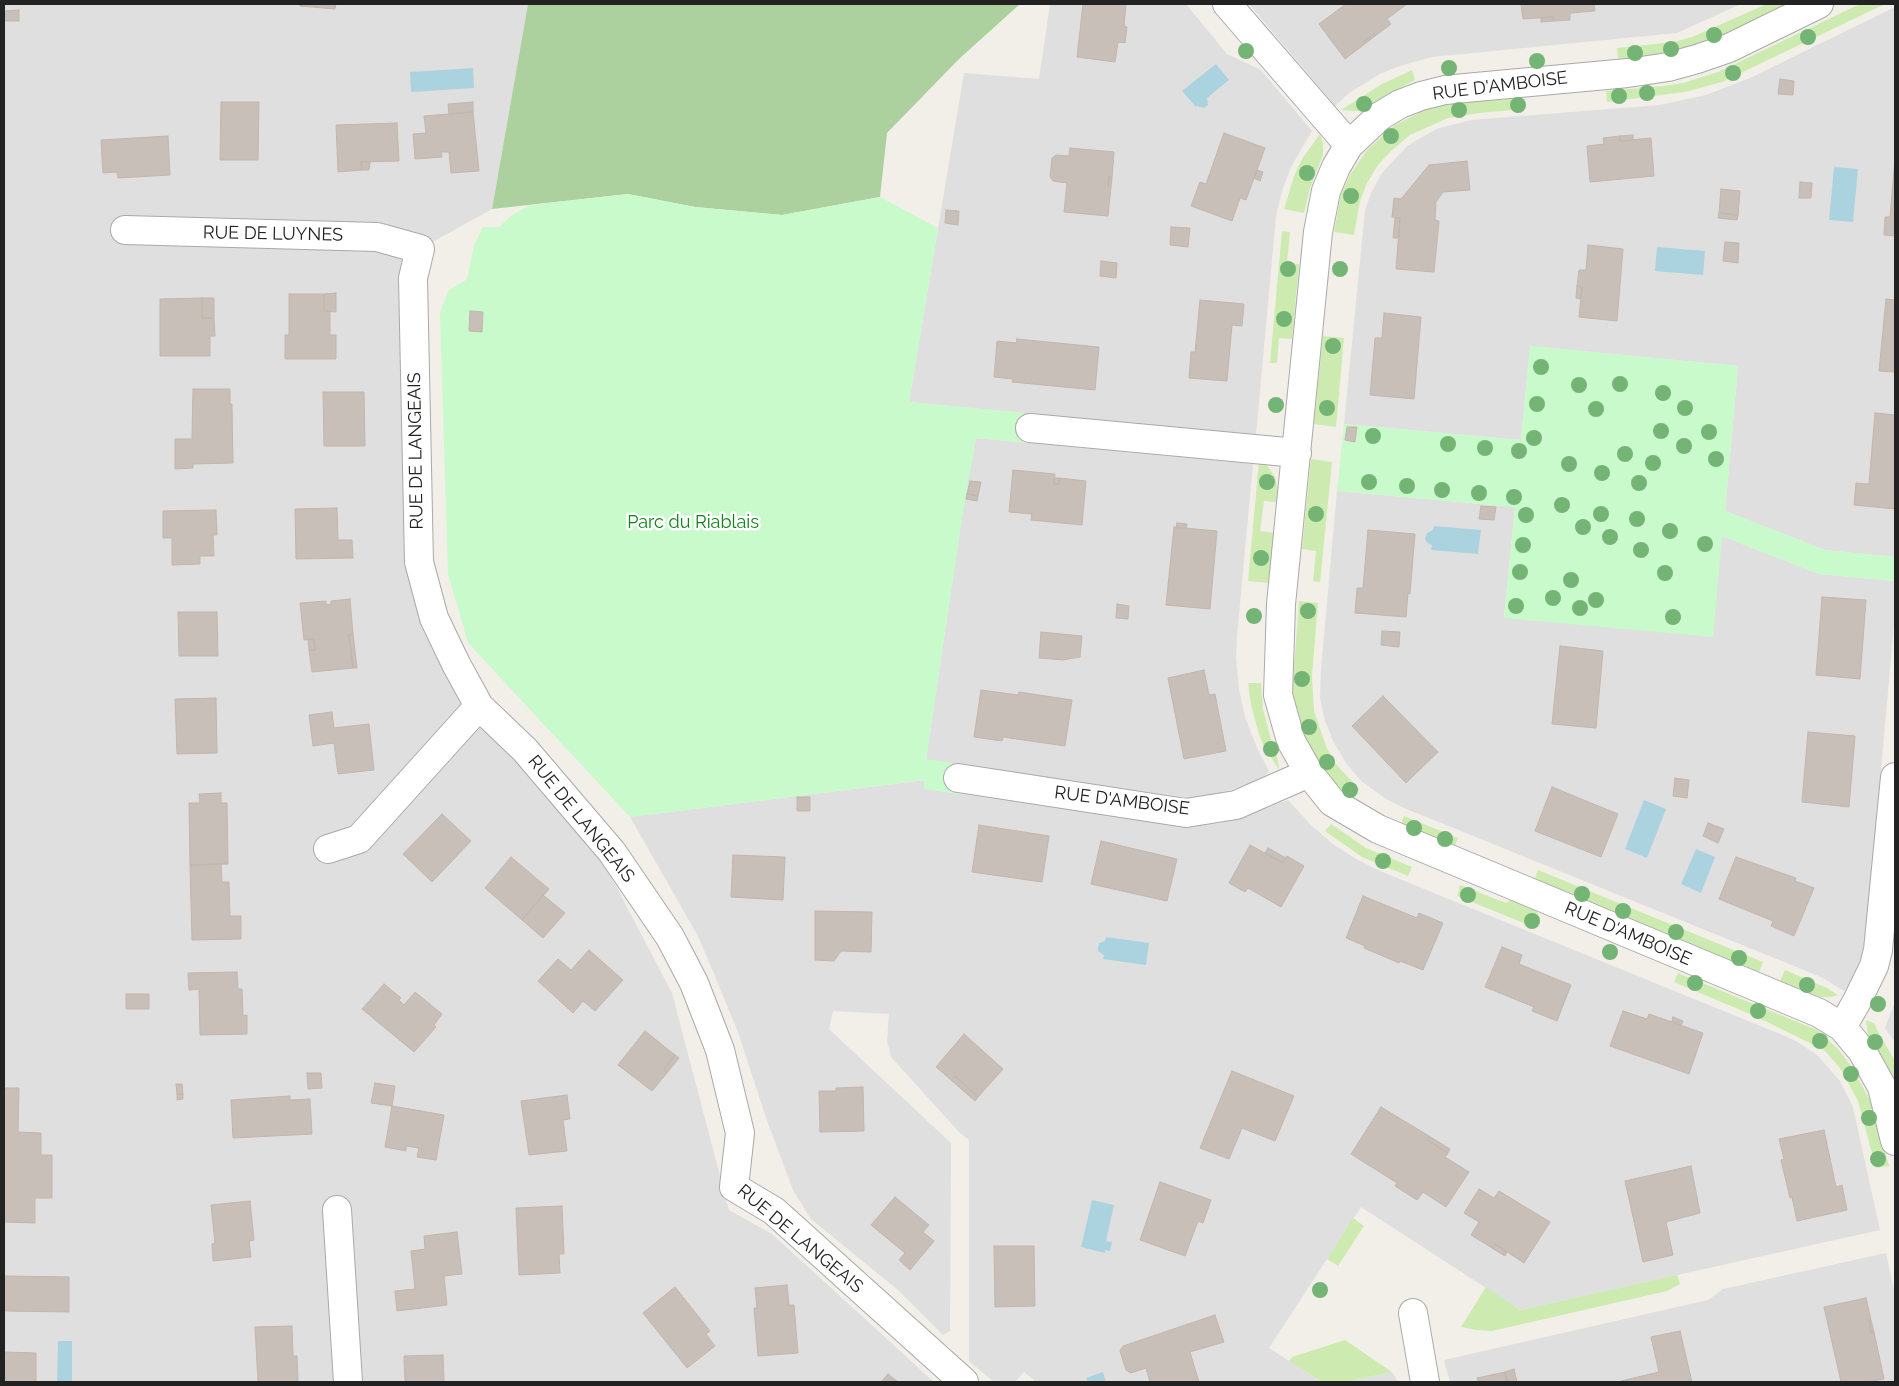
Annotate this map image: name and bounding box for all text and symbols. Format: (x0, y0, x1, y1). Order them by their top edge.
street label: RUE D'AMBOISE (1431, 67, 1569, 105)
street label: RUE DE LUYNES (203, 222, 343, 246)
street label: RUE DE LANGEAIS (404, 372, 428, 530)
park label: Parc du Riablais (627, 512, 759, 534)
street label: RUE DE LANGEAIS (523, 751, 639, 887)
street label: RUE D'AMBOISE (1053, 782, 1191, 820)
street label: RUE D'AMBOISE (1561, 897, 1695, 971)
street label: RUE DE LANGEAIS (733, 1180, 867, 1298)

